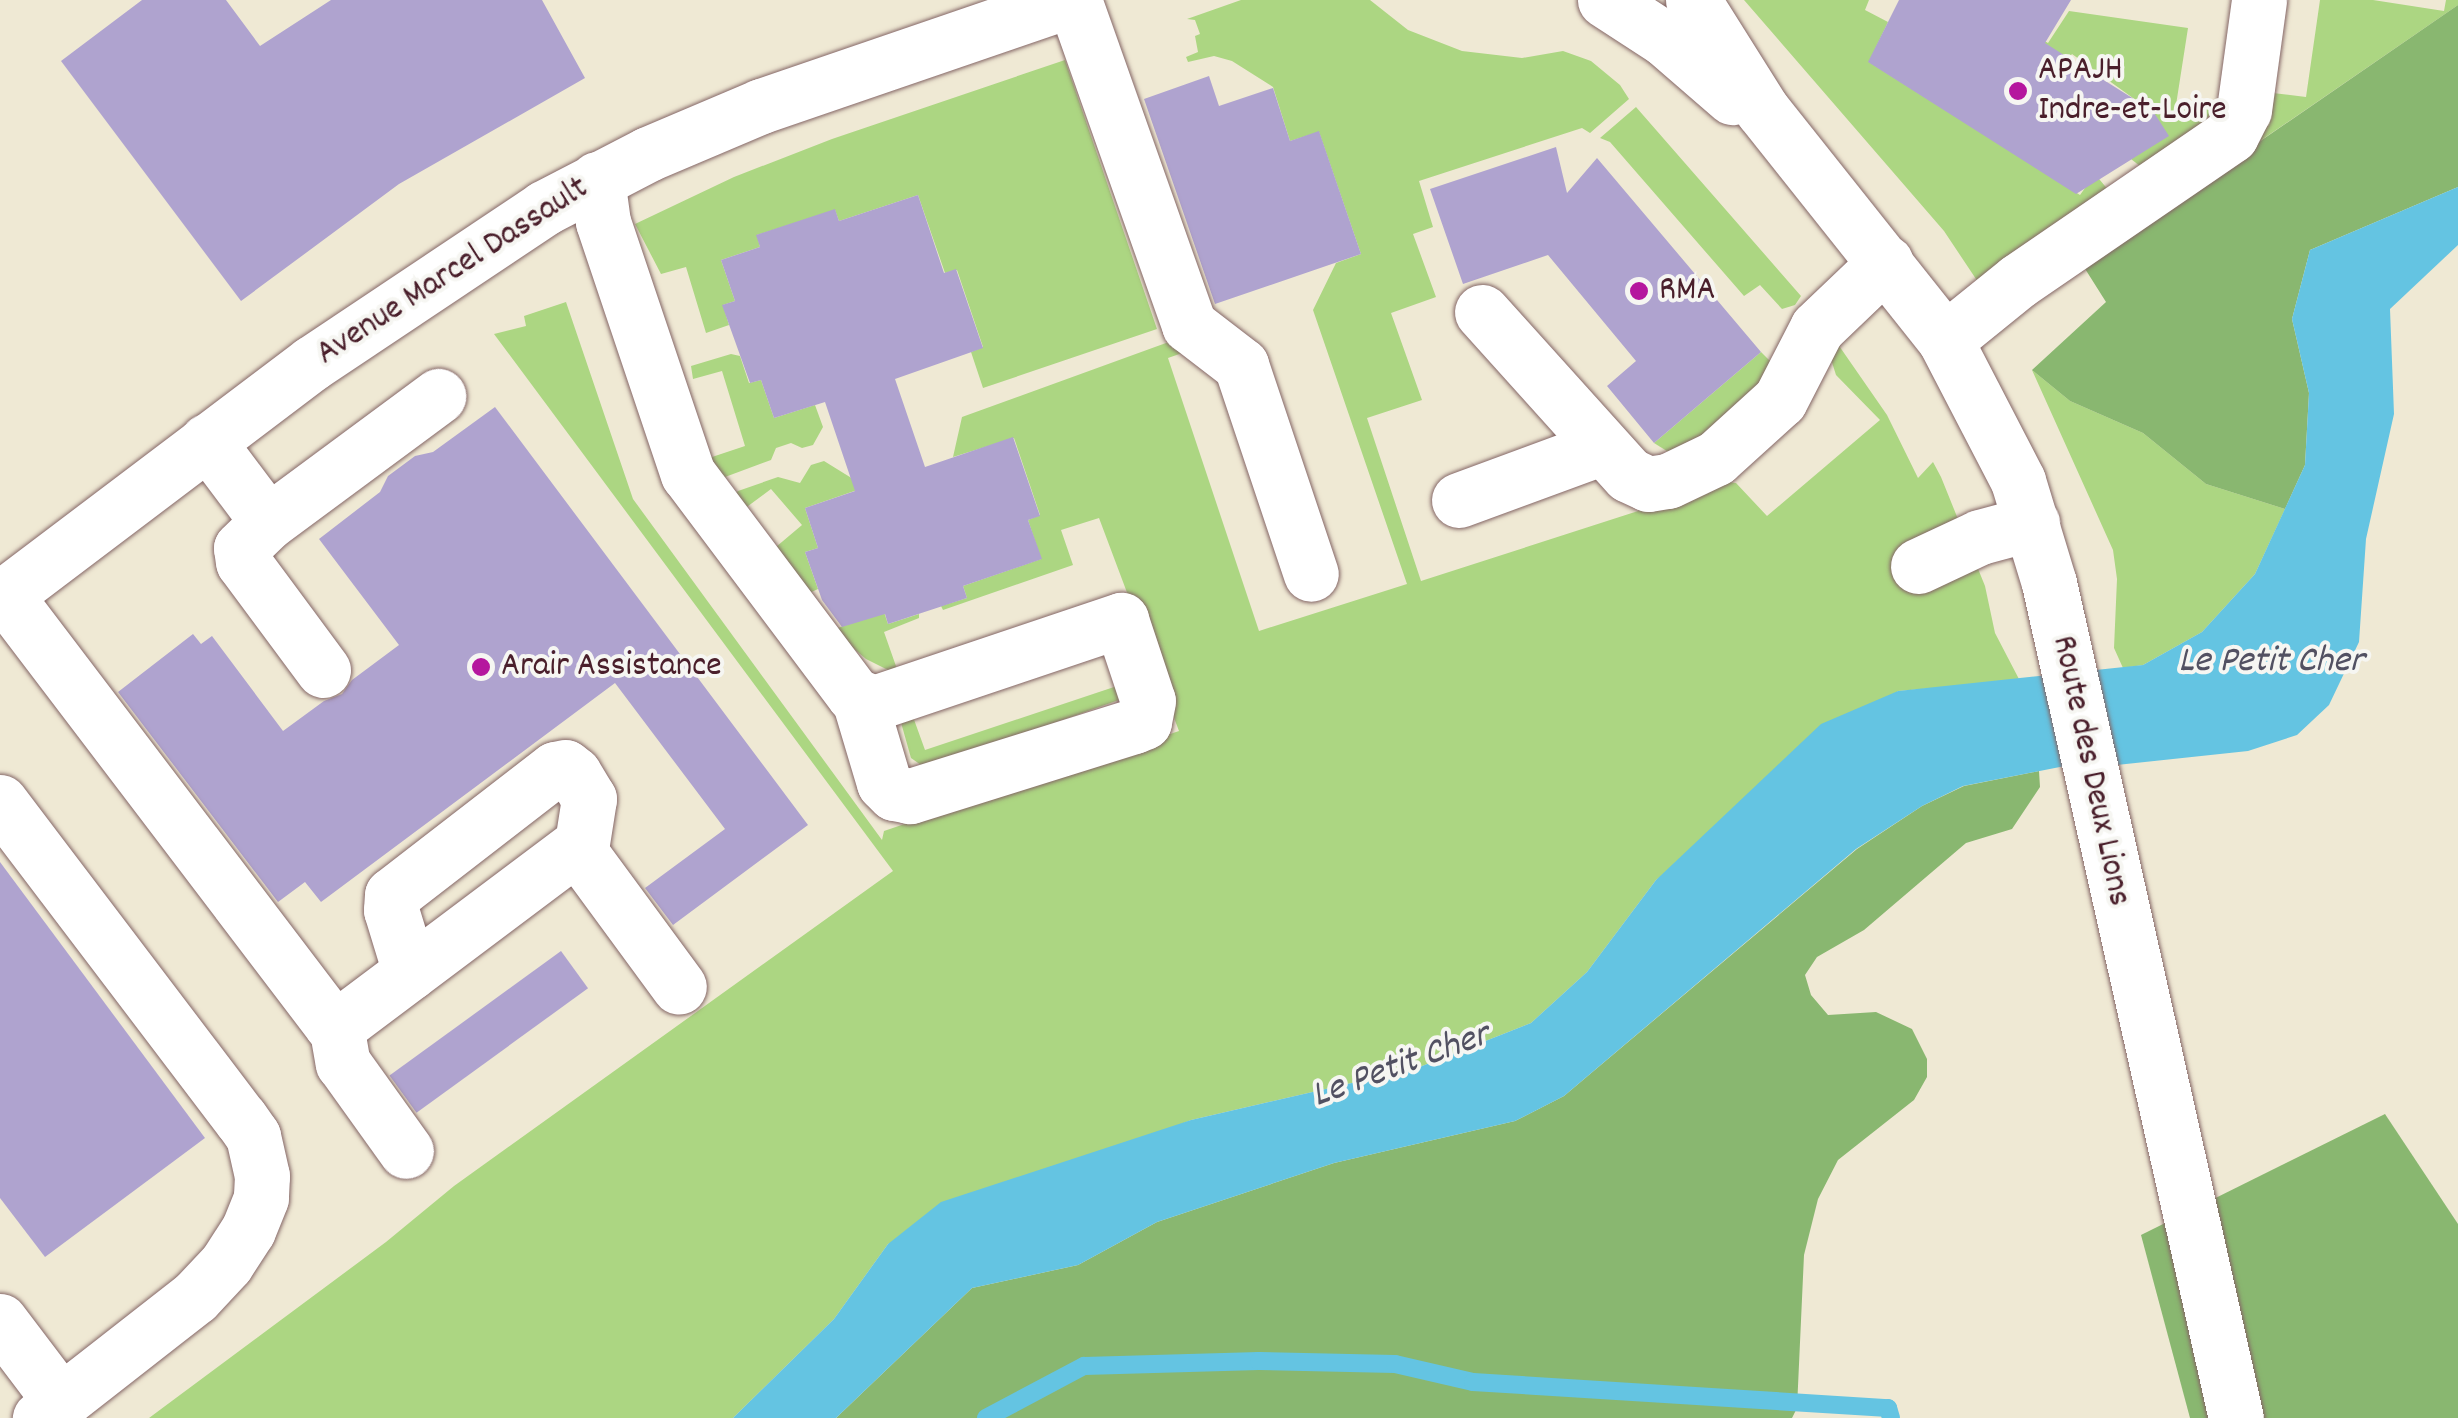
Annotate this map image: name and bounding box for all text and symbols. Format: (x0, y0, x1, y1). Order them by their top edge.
place label: APAJH Indre-et-Loire (2038, 50, 2227, 132)
marker: APAJH Indre-et-Loire (2007, 80, 2029, 102)
street label: Avenue Marcel Dassault (309, 168, 597, 376)
place label: RMA (1659, 270, 1716, 312)
marker: RMA (1628, 280, 1650, 302)
street label: Route des Deux Lions (2041, 632, 2139, 910)
water label: Le Petit Cher (2178, 640, 2364, 686)
place label: Arair Assistance (501, 646, 722, 688)
marker: Arair Assistance (470, 656, 492, 678)
water label: Le Petit Cher (1306, 1014, 1496, 1120)

